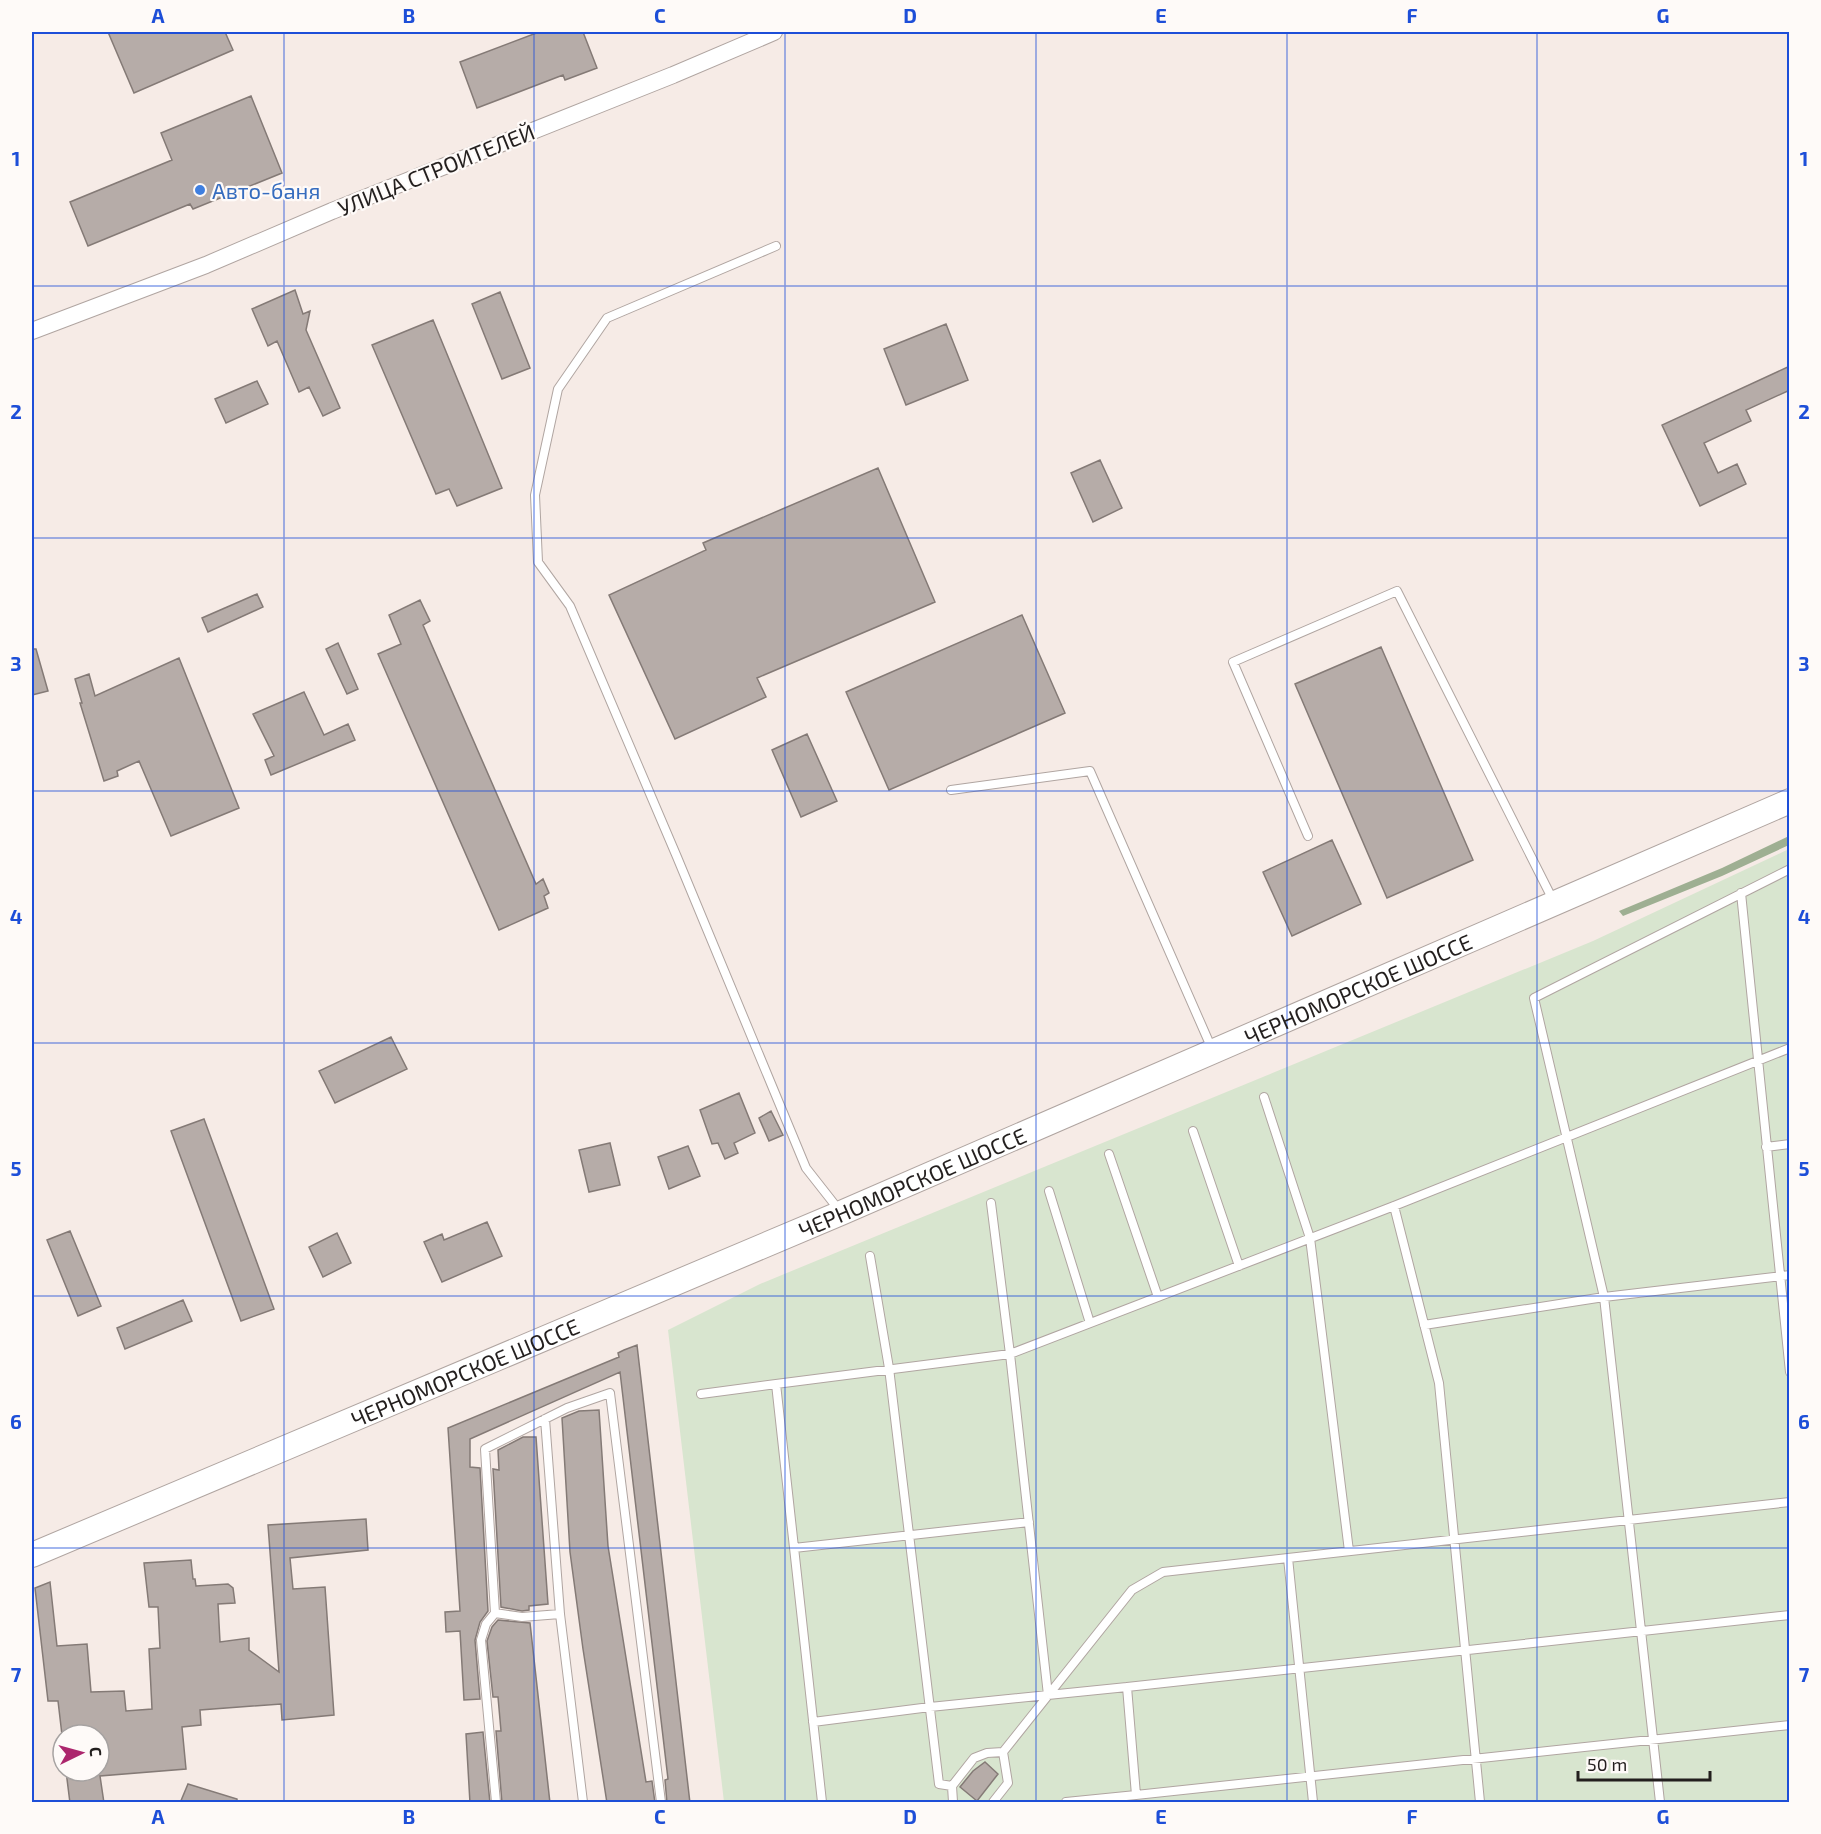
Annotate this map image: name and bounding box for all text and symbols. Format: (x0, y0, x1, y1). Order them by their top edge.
text: A (151, 3, 165, 27)
text: B (403, 3, 415, 27)
text: C (654, 3, 666, 27)
text: D (903, 3, 917, 27)
text: E (1155, 3, 1167, 27)
text: F (1406, 3, 1418, 27)
text: G (1657, 3, 1669, 27)
street label: УЛИЦА СТРОИТЕЛЕЙ (334, 118, 538, 220)
text: 1 (12, 146, 20, 170)
text: 1 (1800, 146, 1808, 170)
place label: Авто-баня (212, 177, 320, 203)
marker: Авто-баня (193, 183, 207, 197)
text: 2 (10, 399, 22, 423)
text: 2 (1798, 399, 1810, 423)
text: 3 (10, 651, 22, 675)
text: 3 (1798, 651, 1810, 675)
text: 4 (10, 904, 23, 928)
text: 4 (1798, 904, 1811, 928)
street label: ЧЕРНОМОРСКОЕ ШОССЕ (1240, 928, 1476, 1049)
street label: ЧЕРНОМОРСКОЕ ШОССЕ (795, 1121, 1030, 1242)
text: 5 (10, 1156, 22, 1180)
text: 5 (1798, 1156, 1810, 1180)
street label: ЧЕРНОМОРСКОЕ ШОССЕ (347, 1312, 583, 1432)
text: 6 (10, 1409, 22, 1433)
text: 6 (1798, 1409, 1810, 1433)
text: 7 (11, 1662, 22, 1686)
text: 7 (1799, 1662, 1810, 1686)
north arrow (51, 1723, 111, 1783)
scale bar (1578, 1744, 1710, 1782)
text: С (87, 1746, 106, 1757)
text: 50 m (1587, 1753, 1627, 1775)
text: A (151, 1804, 165, 1828)
text: B (403, 1804, 415, 1828)
text: C (654, 1804, 666, 1828)
text: D (903, 1804, 917, 1828)
text: E (1155, 1804, 1167, 1828)
text: F (1406, 1804, 1418, 1828)
text: G (1657, 1804, 1669, 1828)

